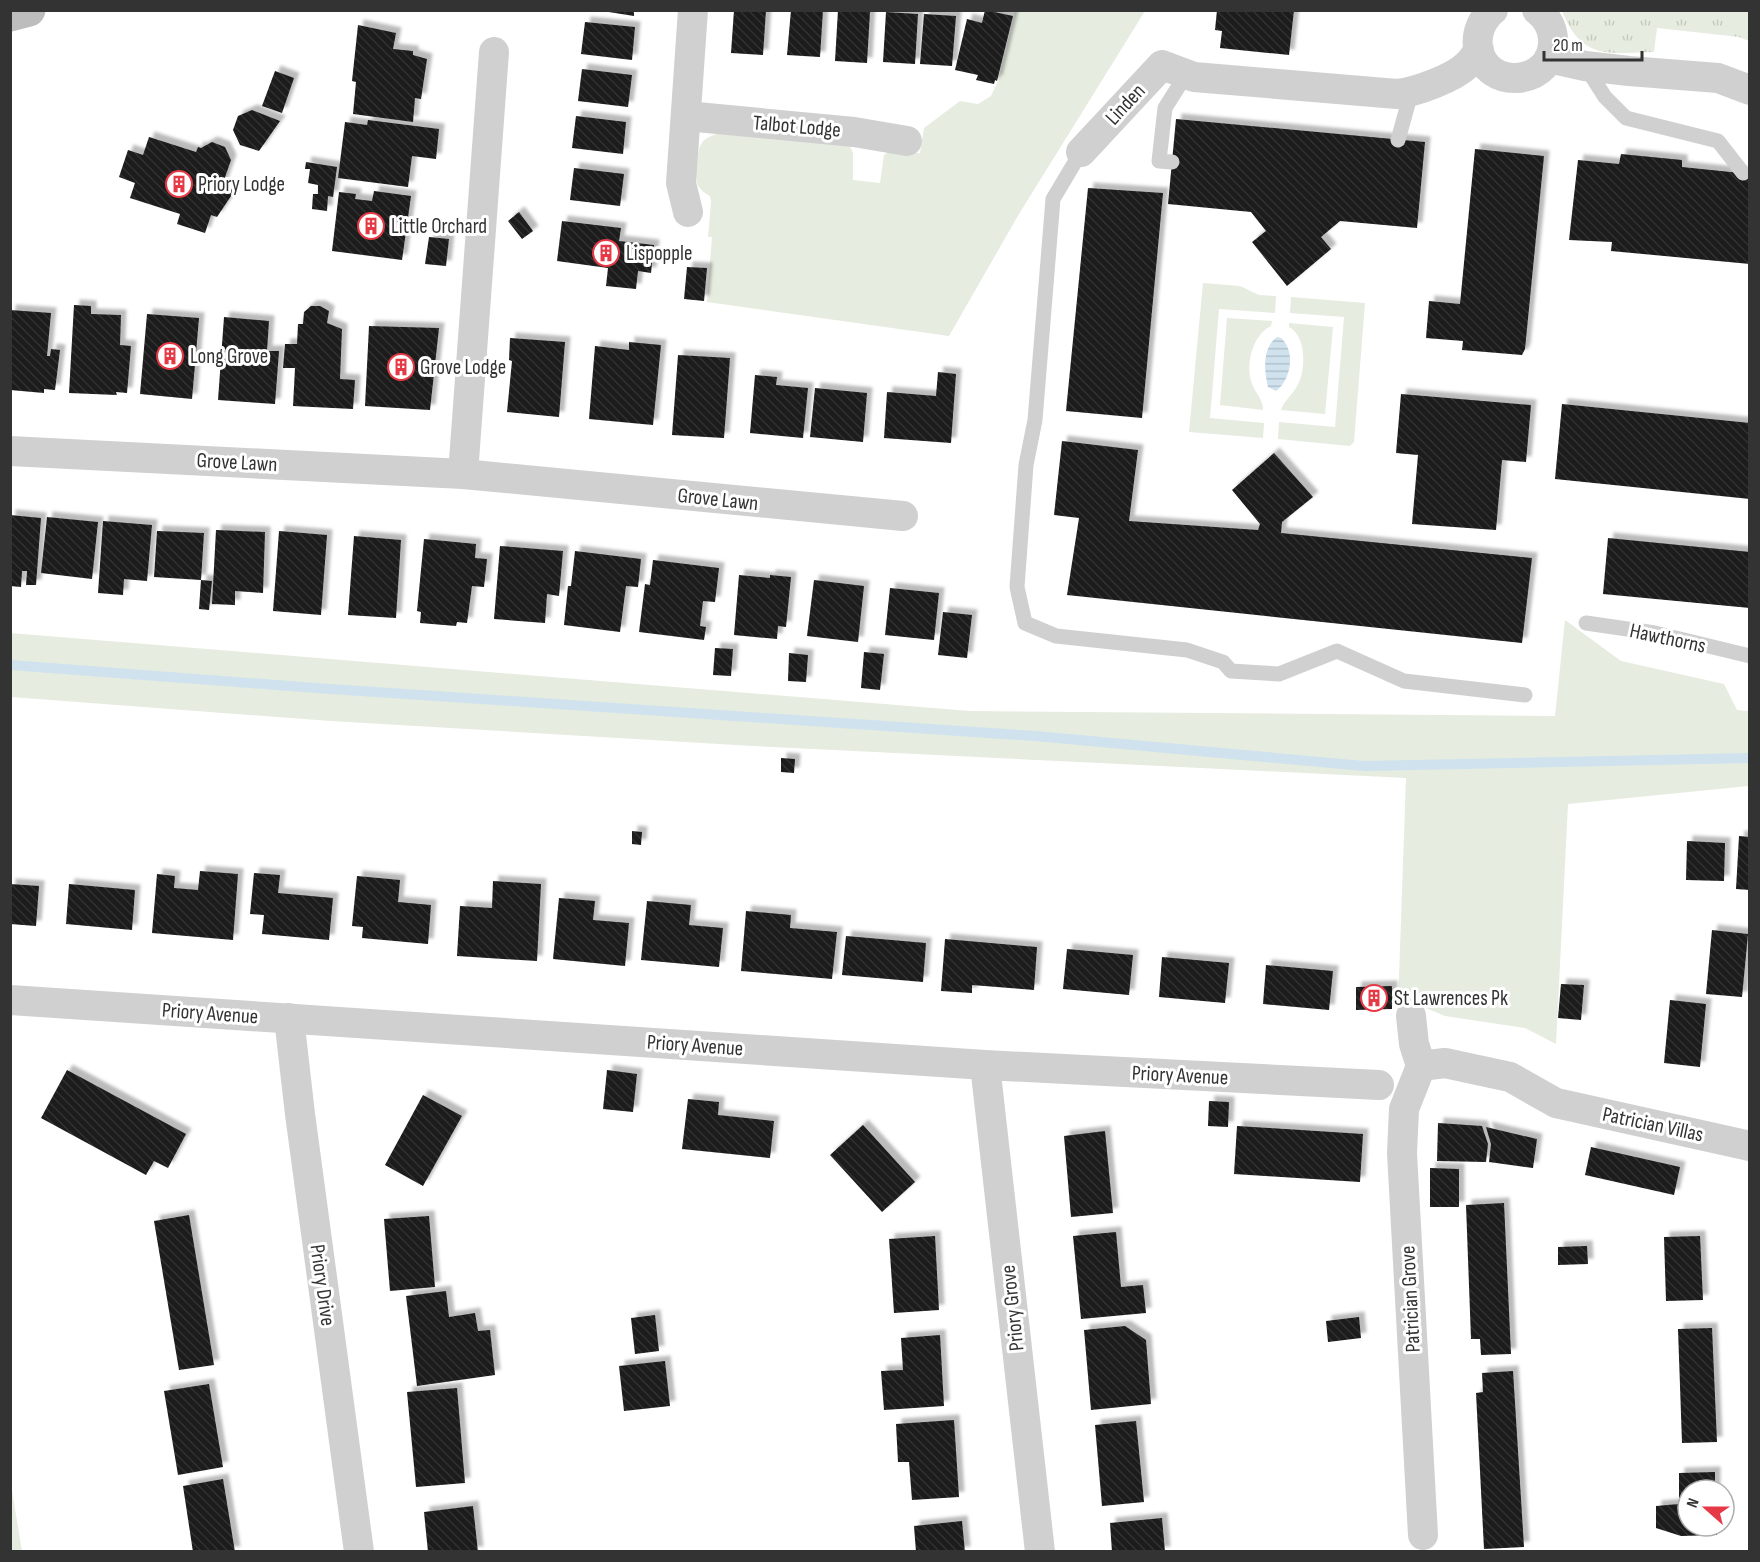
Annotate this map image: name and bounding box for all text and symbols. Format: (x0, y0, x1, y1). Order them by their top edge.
scale bar (1544, 24, 1642, 62)
text: 20 m (1553, 35, 1583, 56)
street label: Linden (1100, 79, 1150, 130)
street label: Talbot Lodge (752, 110, 842, 143)
building icon: Priory Lodge (164, 169, 194, 199)
place label: Priory Lodge (198, 172, 285, 197)
building icon: Little Orchard (356, 211, 386, 241)
place label: Little Orchard (391, 214, 487, 239)
building icon: Lispopple (591, 238, 621, 268)
place label: Lispopple (626, 241, 692, 266)
building icon: Long Grove (155, 341, 185, 371)
place label: Long Grove (190, 344, 268, 369)
building icon: Grove Lodge (386, 352, 416, 382)
place label: Grove Lodge (420, 355, 506, 380)
street label: Grove Lawn (196, 448, 278, 477)
street label: Grove Lawn (676, 483, 760, 516)
street label: Hawthorns (1628, 618, 1708, 659)
building icon: St Lawrences Pk (1359, 983, 1389, 1013)
place label: St Lawrences Pk (1394, 986, 1508, 1011)
street label: Priory Avenue (161, 998, 259, 1029)
street label: Priory Avenue (646, 1030, 744, 1061)
street label: Priory Avenue (1131, 1060, 1229, 1091)
street label: Patrician Villas (1600, 1102, 1706, 1147)
street label: Priory Drive (304, 1243, 341, 1327)
street label: Patrician Grove (1395, 1245, 1426, 1353)
street label: Priory Grove (996, 1264, 1029, 1352)
north arrow (1676, 1478, 1736, 1538)
text: N (1683, 1496, 1704, 1511)

